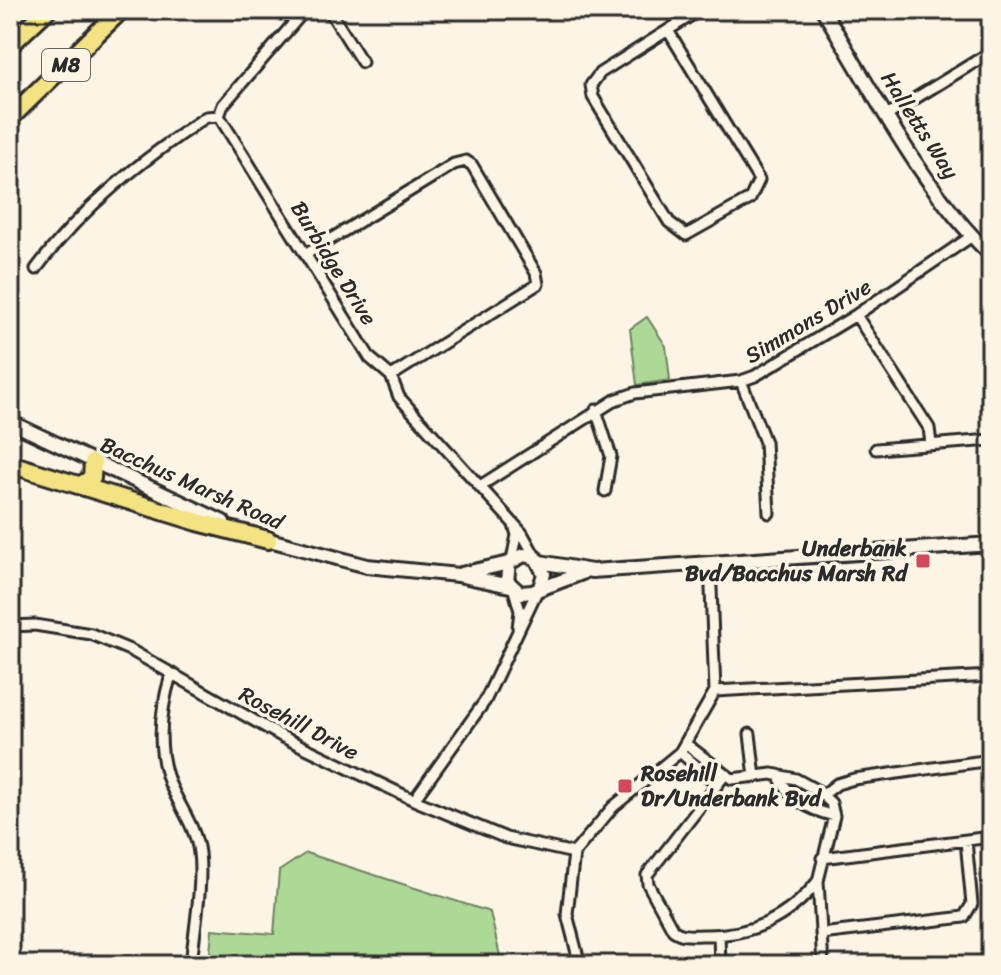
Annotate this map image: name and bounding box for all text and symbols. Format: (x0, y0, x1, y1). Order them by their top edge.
road number: M8 (42, 49, 90, 81)
street label: Halletts Way (870, 63, 970, 188)
street label: Burbidge Drive (280, 193, 388, 333)
street label: Simmons Drive (737, 268, 879, 374)
street label: Bacchus Marsh Road (94, 425, 291, 542)
place label: Underbank Bvd/Bacchus Marsh Rd (685, 529, 909, 593)
marker: Underbank Bvd/Bacchus Marsh Rd (914, 552, 932, 570)
street label: Rosehill Drive (232, 675, 366, 771)
place label: Rosehill Dr/Underbank Bvd (640, 754, 823, 818)
marker: Rosehill Dr/Underbank Bvd (616, 777, 634, 795)

